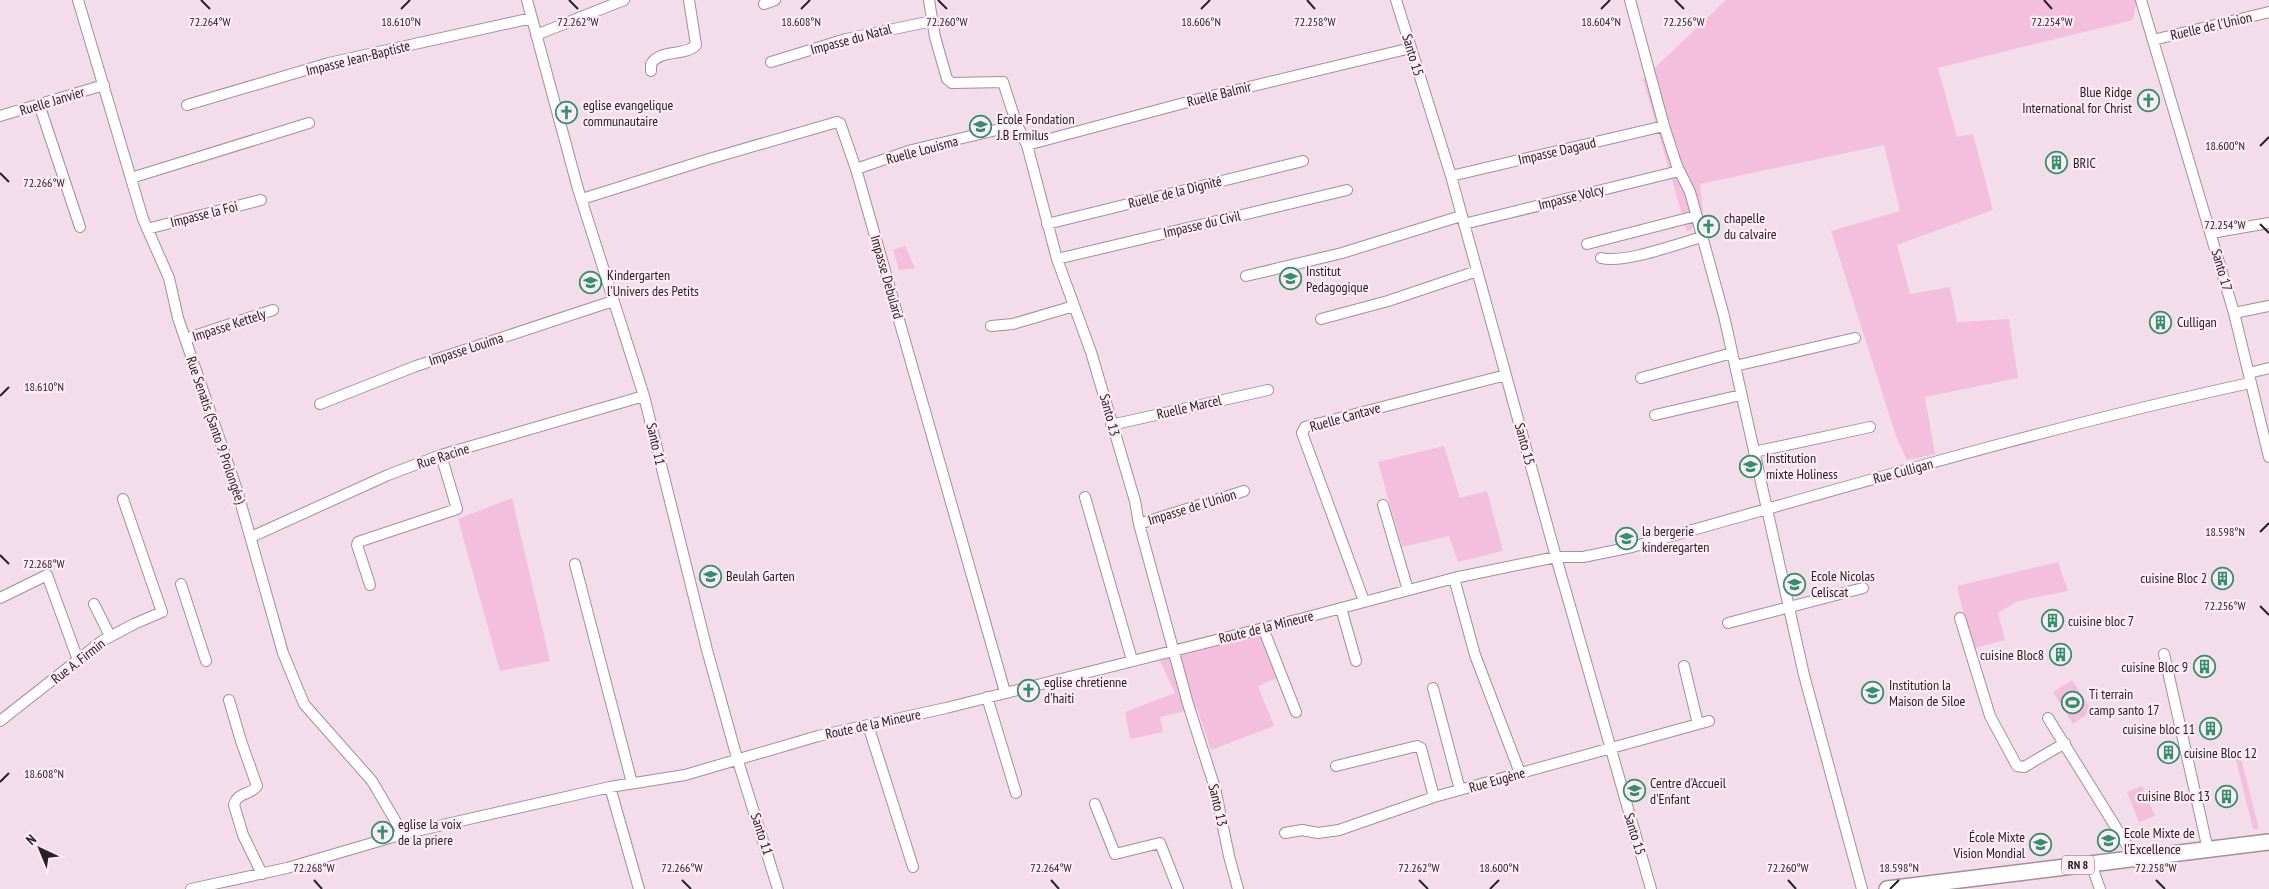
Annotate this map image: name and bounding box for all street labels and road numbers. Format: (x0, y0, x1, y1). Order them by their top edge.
street label: Ruelle de l'Union (2168, 8, 2254, 44)
street label: Impasse du Natal (808, 19, 894, 58)
street label: Santo 15 (1398, 32, 1428, 78)
street label: Impasse Jean-Baptiste (304, 36, 412, 80)
street label: Ruelle Balmir (1185, 77, 1253, 111)
street label: Ruelle Janvier (17, 83, 87, 119)
street label: Ruelle Louisma (884, 132, 960, 168)
street label: Impasse Dagaud (1516, 133, 1598, 169)
street label: Ruelle de la Dignité (1126, 172, 1224, 212)
street label: Impasse Volcy (1536, 180, 1606, 214)
street label: Impasse la Foi (168, 197, 240, 231)
street label: Impasse du Civil (1162, 206, 1243, 242)
street label: Impasse Debulard (866, 233, 908, 321)
street label: Santo 17 (2207, 247, 2237, 293)
street label: Impasse Kettely (190, 304, 269, 345)
street label: Impasse Louima (426, 328, 506, 370)
street label: Rue Senatis (Santo 9 Prolongée) (182, 354, 250, 507)
street label: Ruelle Marcel (1155, 391, 1224, 423)
street label: Santo 13 (1096, 392, 1124, 438)
street label: Ruelle Cantave (1308, 398, 1383, 436)
street label: Santo 11 (642, 421, 670, 467)
street label: Santo 15 (1511, 421, 1539, 467)
street label: Rue Racine (415, 439, 472, 473)
street label: Rue Culligan (1871, 454, 1935, 488)
street label: Impasse de l'Union (1146, 485, 1238, 529)
street label: Route de la Mineure (1217, 606, 1315, 647)
street label: Rue A. Firmin (47, 634, 109, 688)
street label: Route de la Mineure (824, 705, 923, 743)
street label: Rue Eugène (1467, 763, 1527, 797)
street label: Santo 13 (1204, 782, 1232, 828)
street label: Santo 11 (747, 811, 777, 857)
street label: Santo 15 (1620, 811, 1650, 857)
road number: RN 8 (2062, 856, 2094, 874)

